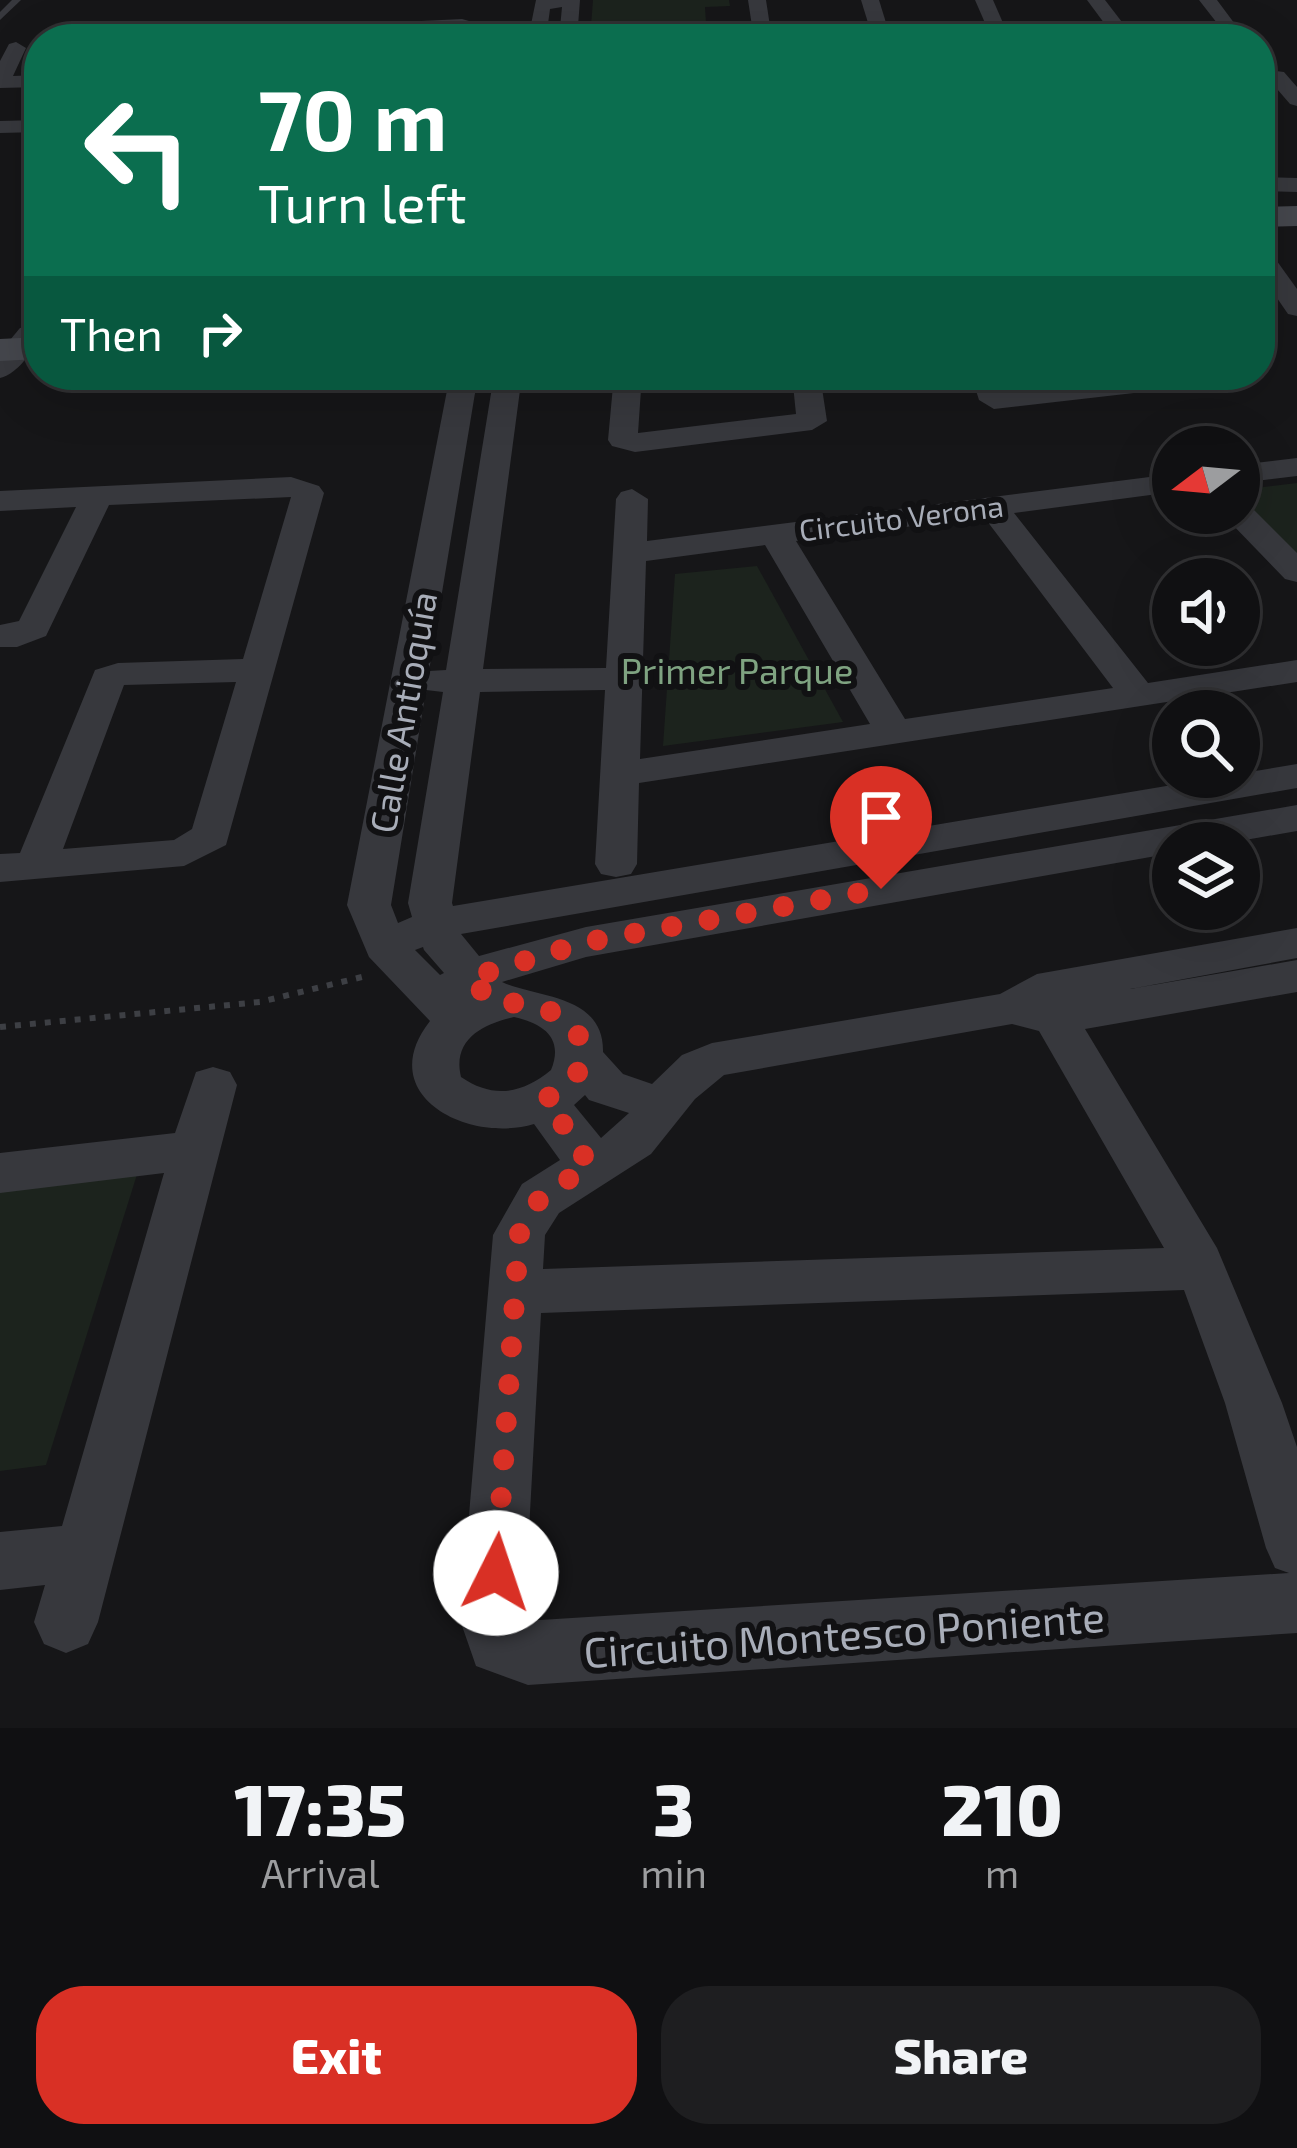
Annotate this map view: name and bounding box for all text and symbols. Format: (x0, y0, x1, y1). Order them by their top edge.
text: 70 m (258, 67, 448, 168)
icon: left (60, 72, 216, 228)
text: Turn left (258, 169, 467, 234)
icon: right (187, 300, 253, 366)
text: Then (60, 306, 163, 360)
north arrow (1152, 426, 1260, 534)
map controls (1152, 426, 1260, 930)
street label: Circuito Verona (797, 487, 1005, 547)
button: sound (1152, 558, 1260, 666)
street label: Calle Antioquía (360, 588, 444, 836)
park label: Primer Parque (621, 648, 853, 691)
button: search (1152, 690, 1260, 798)
pin (830, 766, 932, 889)
icon: arrive (848, 784, 914, 850)
button: layers (1152, 822, 1260, 930)
position arrow (433, 1510, 559, 1636)
street label: Circuito Montesco Poniente (582, 1590, 1106, 1676)
text: 17:35 (234, 1764, 406, 1850)
text: 3 (653, 1764, 694, 1850)
text: 210 (941, 1764, 1063, 1850)
text: Arrival (261, 1849, 380, 1896)
text: min (640, 1849, 707, 1896)
text: m (985, 1849, 1019, 1896)
button: Exit (36, 1986, 637, 2124)
button: Share (661, 1986, 1261, 2124)

